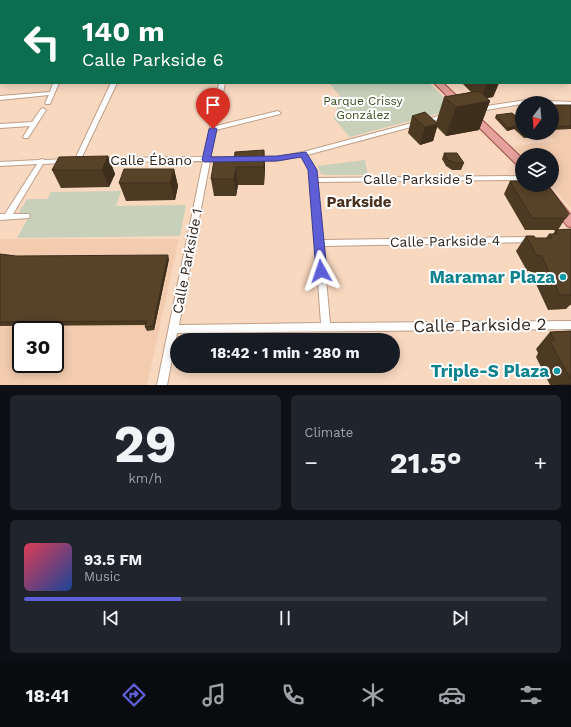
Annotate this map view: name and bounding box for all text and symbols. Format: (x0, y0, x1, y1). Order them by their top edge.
text: 140 m (82, 15, 165, 48)
icon: left (16, 16, 68, 68)
text: Calle Parkside 6 (82, 49, 224, 70)
pin (196, 88, 230, 129)
icon: arrive (202, 94, 224, 116)
park label: Parque Crissy González (323, 94, 404, 122)
north arrow (515, 96, 559, 140)
map controls (515, 96, 559, 192)
button: layers (515, 148, 559, 192)
street label: Calle Ébano (110, 152, 192, 168)
street label: Calle Parkside 5 (363, 171, 473, 187)
district label: Parkside (327, 193, 392, 211)
street label: Calle Parkside 1 (169, 207, 205, 315)
street label: Calle Parkside 4 (390, 232, 500, 250)
position arrow (300, 250, 342, 292)
place label: Maramar Plaza (429, 267, 555, 287)
marker: Maramar Plaza (558, 272, 568, 282)
street label: Calle Parkside 2 (413, 314, 547, 336)
speed limit sign: 30 (12, 321, 64, 373)
text: 18:42 · 1 min · 280 m (210, 344, 360, 362)
place label: Triple-S Plaza (431, 361, 549, 381)
marker: Triple-S Plaza (552, 366, 562, 376)
text: 29 (114, 414, 177, 475)
text: Climate (305, 425, 353, 440)
text: 21.5° (390, 445, 462, 480)
text: − (305, 450, 318, 475)
text: + (534, 450, 547, 475)
text: km/h (129, 471, 162, 486)
text: 93.5 FM (84, 551, 142, 569)
text: Music (84, 569, 121, 584)
icon: previous (100, 607, 122, 629)
icon: pause (274, 607, 296, 629)
icon: next (449, 607, 471, 629)
icon: directions (120, 681, 148, 709)
icon: music (200, 681, 228, 709)
icon: phone (279, 681, 307, 709)
icon: climate (359, 681, 387, 709)
icon: car (438, 681, 466, 709)
icon: filters (517, 681, 545, 709)
text: 18:41 (26, 685, 69, 706)

